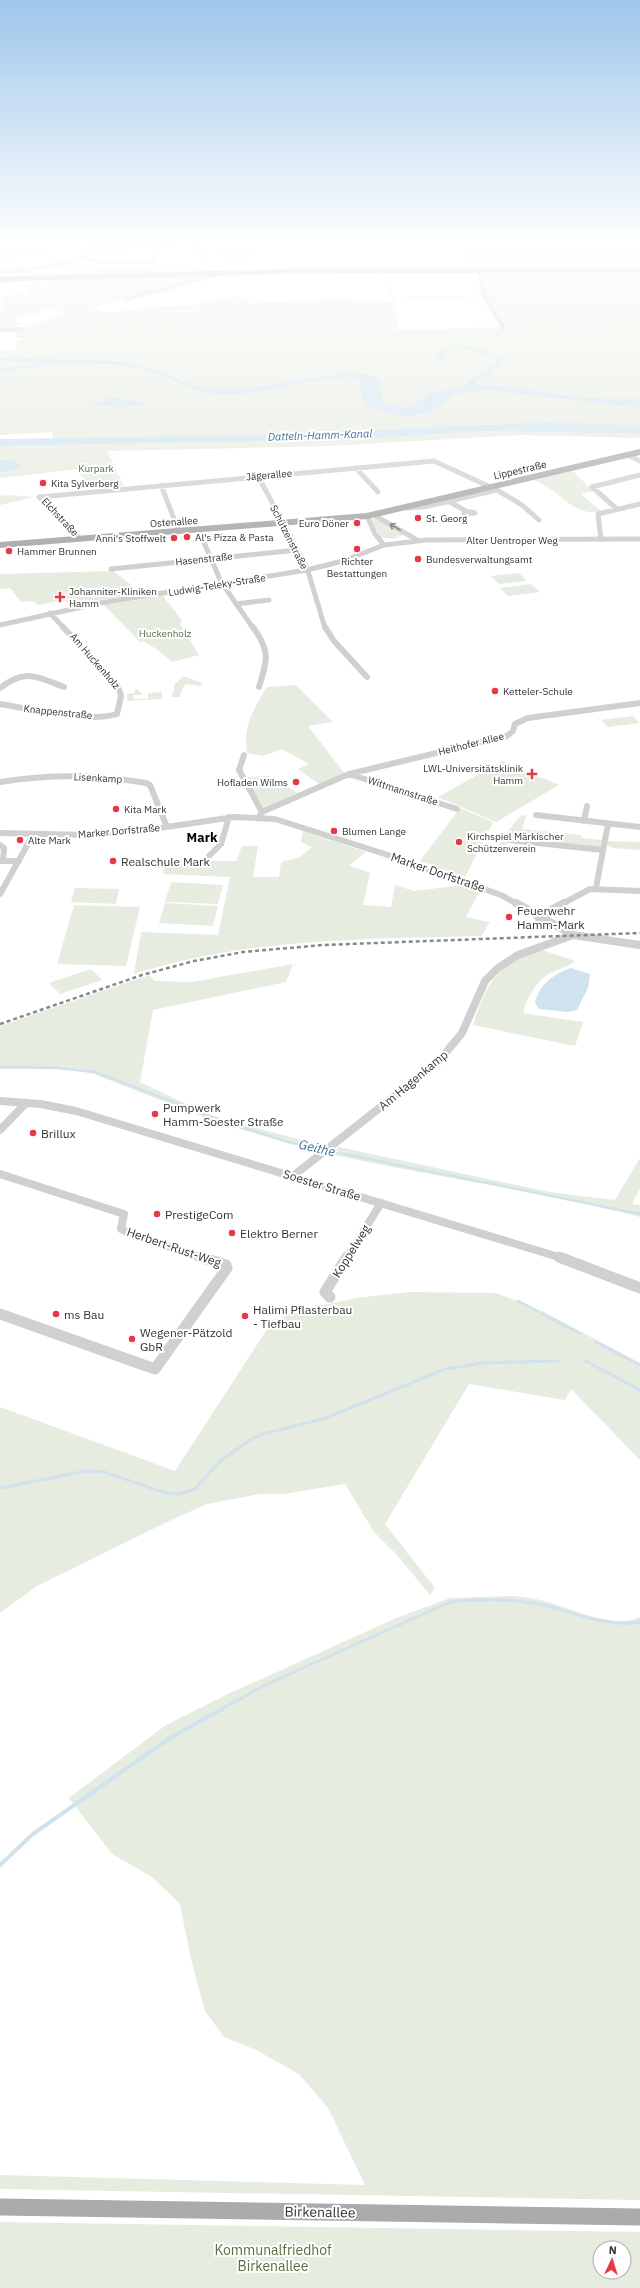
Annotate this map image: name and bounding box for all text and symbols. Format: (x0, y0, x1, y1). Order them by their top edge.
water label: Datteln-Hamm-Kanal (268, 426, 373, 444)
street label: Lippestraße (492, 458, 548, 482)
park label: Kurpark (78, 462, 115, 475)
street label: Jägerallee (245, 466, 293, 484)
place label: Kita Sylverberg (51, 477, 119, 490)
marker: Kita Sylverberg (38, 478, 48, 488)
street label: Elchstraße (39, 495, 82, 540)
street label: Schützenstraße (267, 503, 311, 572)
place label: St. Georg (426, 512, 468, 525)
marker: St. Georg (413, 513, 423, 523)
street label: Ostenallee (149, 514, 199, 530)
place label: Euro Döner (299, 517, 349, 530)
marker: Euro Döner (352, 518, 362, 528)
one-way arrow (390, 523, 401, 531)
place label: Al's Pizza & Pasta (195, 531, 274, 544)
place label: Anni's Stoffwelt (95, 532, 166, 545)
marker: Al's Pizza & Pasta (182, 532, 192, 542)
marker: Anni's Stoffwelt (169, 533, 179, 543)
street label: Alter Uentroper Weg (466, 534, 559, 547)
marker: Richter Bestattungen (352, 544, 362, 554)
place label: Hammer Brunnen (17, 545, 97, 558)
marker: Hammer Brunnen (4, 546, 14, 556)
street label: Hasenstraße (175, 549, 234, 568)
place label: Bundesverwaltungsamt (426, 553, 533, 566)
marker: Bundesverwaltungsamt (413, 554, 423, 564)
place label: Richter Bestattungen (327, 555, 387, 580)
street label: Ludwig-Teleky-Straße (167, 571, 267, 599)
place label: Johanniter-Kliniken Hamm (69, 585, 157, 610)
marker: Johanniter-Kliniken Hamm (54, 591, 66, 603)
park label: Huckenholz (139, 627, 192, 640)
street label: Am Huckenholz (67, 630, 123, 692)
place label: Ketteler-Schule (503, 685, 573, 698)
marker: Ketteler-Schule (490, 686, 500, 696)
street label: Knappenstraße (23, 702, 94, 722)
street label: Heithofer Allee (437, 729, 506, 758)
place label: LWL-Universitätsklinik Hamm (423, 762, 524, 787)
marker: LWL-Universitätsklinik Hamm (526, 768, 538, 780)
street label: Lisenkamp (73, 770, 123, 786)
street label: Wittmannstraße (366, 774, 440, 809)
place label: Hofladen Wilms (217, 776, 288, 789)
marker: Hofladen Wilms (291, 777, 301, 787)
place label: Kita Mark (124, 803, 167, 816)
marker: Kita Mark (111, 804, 121, 814)
street label: Marker Dorfstraße (77, 821, 161, 841)
place label: Blumen Lange (342, 825, 406, 838)
marker: Blumen Lange (329, 826, 339, 836)
district label: Mark (187, 829, 218, 846)
place label: Kirchspiel Märkischer Schützenverein (467, 830, 564, 855)
place label: Alte Mark (28, 834, 72, 847)
marker: Alte Mark (15, 835, 25, 845)
marker: Kirchspiel Märkischer Schützenverein (454, 837, 464, 847)
street label: Marker Dorfstraße (389, 849, 487, 895)
place label: Realschule Mark (121, 854, 211, 869)
marker: Realschule Mark (108, 856, 118, 866)
place label: Feuerwehr Hamm-Mark (517, 903, 585, 932)
marker: Feuerwehr Hamm-Mark (504, 912, 514, 922)
street label: Am Hagenkamp (375, 1047, 451, 1113)
place label: Pumpwerk Hamm-Soester Straße (163, 1100, 284, 1129)
marker: Pumpwerk Hamm-Soester Straße (150, 1109, 160, 1119)
place label: Brillux (41, 1126, 76, 1141)
marker: Brillux (28, 1128, 38, 1138)
water label: Geithe (297, 1136, 337, 1161)
street label: Soester Straße (281, 1166, 363, 1204)
place label: PrestigeCom (165, 1207, 234, 1222)
marker: PrestigeCom (152, 1209, 162, 1219)
street label: Koppelweg (329, 1221, 374, 1280)
street label: Herbert-Rust-Weg (125, 1224, 224, 1270)
place label: Elektro Berner (240, 1226, 318, 1241)
marker: Elektro Berner (227, 1228, 237, 1238)
place label: Halimi Pflasterbau - Tiefbau (253, 1302, 352, 1331)
place label: ms Bau (64, 1307, 104, 1322)
marker: ms Bau (51, 1309, 61, 1319)
marker: Halimi Pflasterbau - Tiefbau (240, 1311, 250, 1321)
place label: Wegener-Pätzold GbR (140, 1325, 232, 1354)
marker: Wegener-Pätzold GbR (127, 1334, 137, 1344)
street label: Birkenallee (284, 2202, 356, 2222)
north arrow (592, 2240, 632, 2280)
park label: Kommunalfriedhof Birkenallee (214, 2241, 332, 2275)
text: N (608, 2243, 617, 2257)

